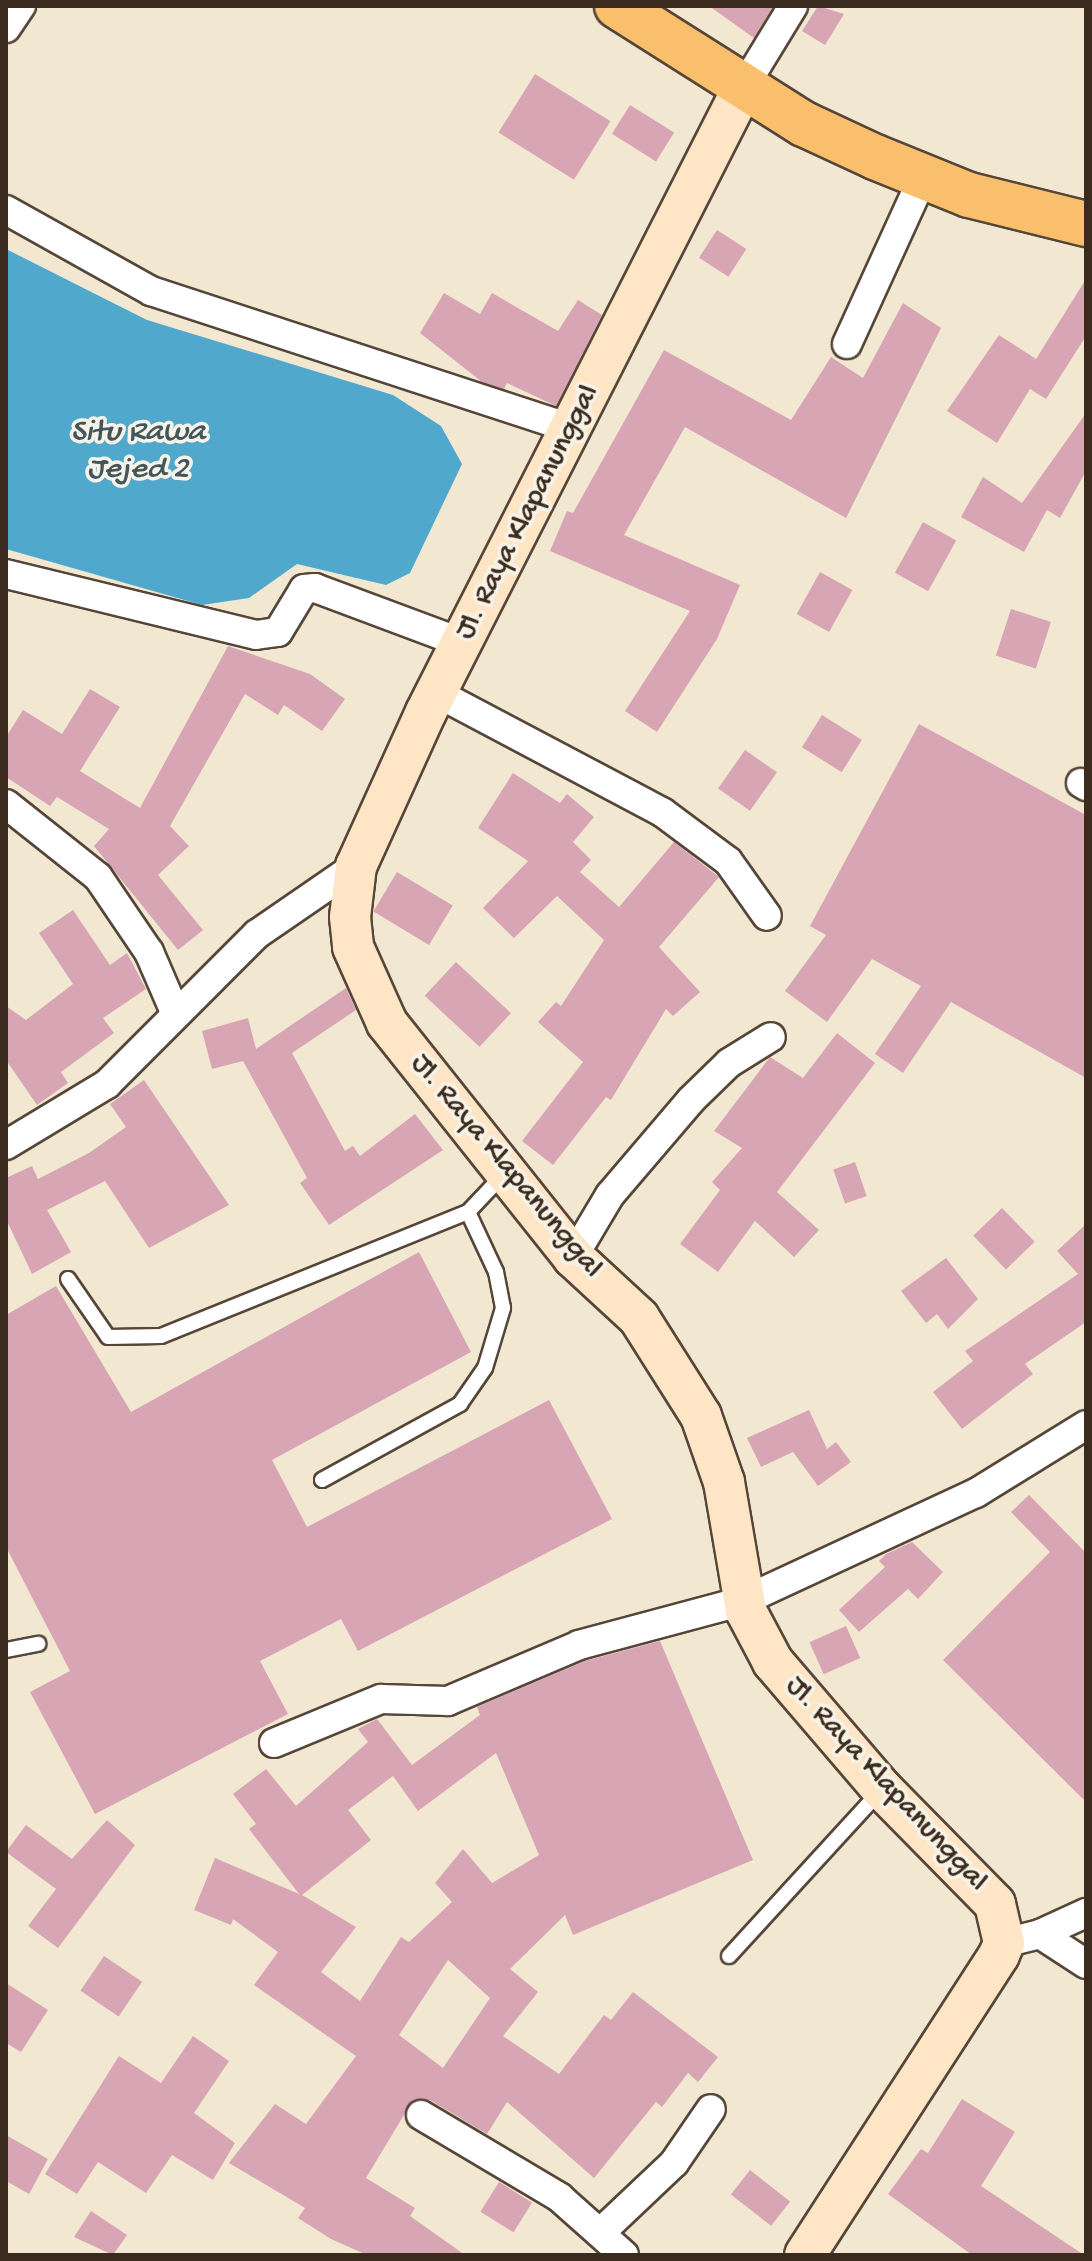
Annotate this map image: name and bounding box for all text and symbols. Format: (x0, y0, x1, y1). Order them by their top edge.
street label: Jl. Raya Klapanunggal (449, 380, 609, 646)
water label: Situ Rawa Jejed 2 (71, 415, 205, 490)
street label: Jl. Raya Klapanunggal (401, 1048, 609, 1286)
street label: Jl. Raya Klapanunggal (776, 1670, 994, 1900)

